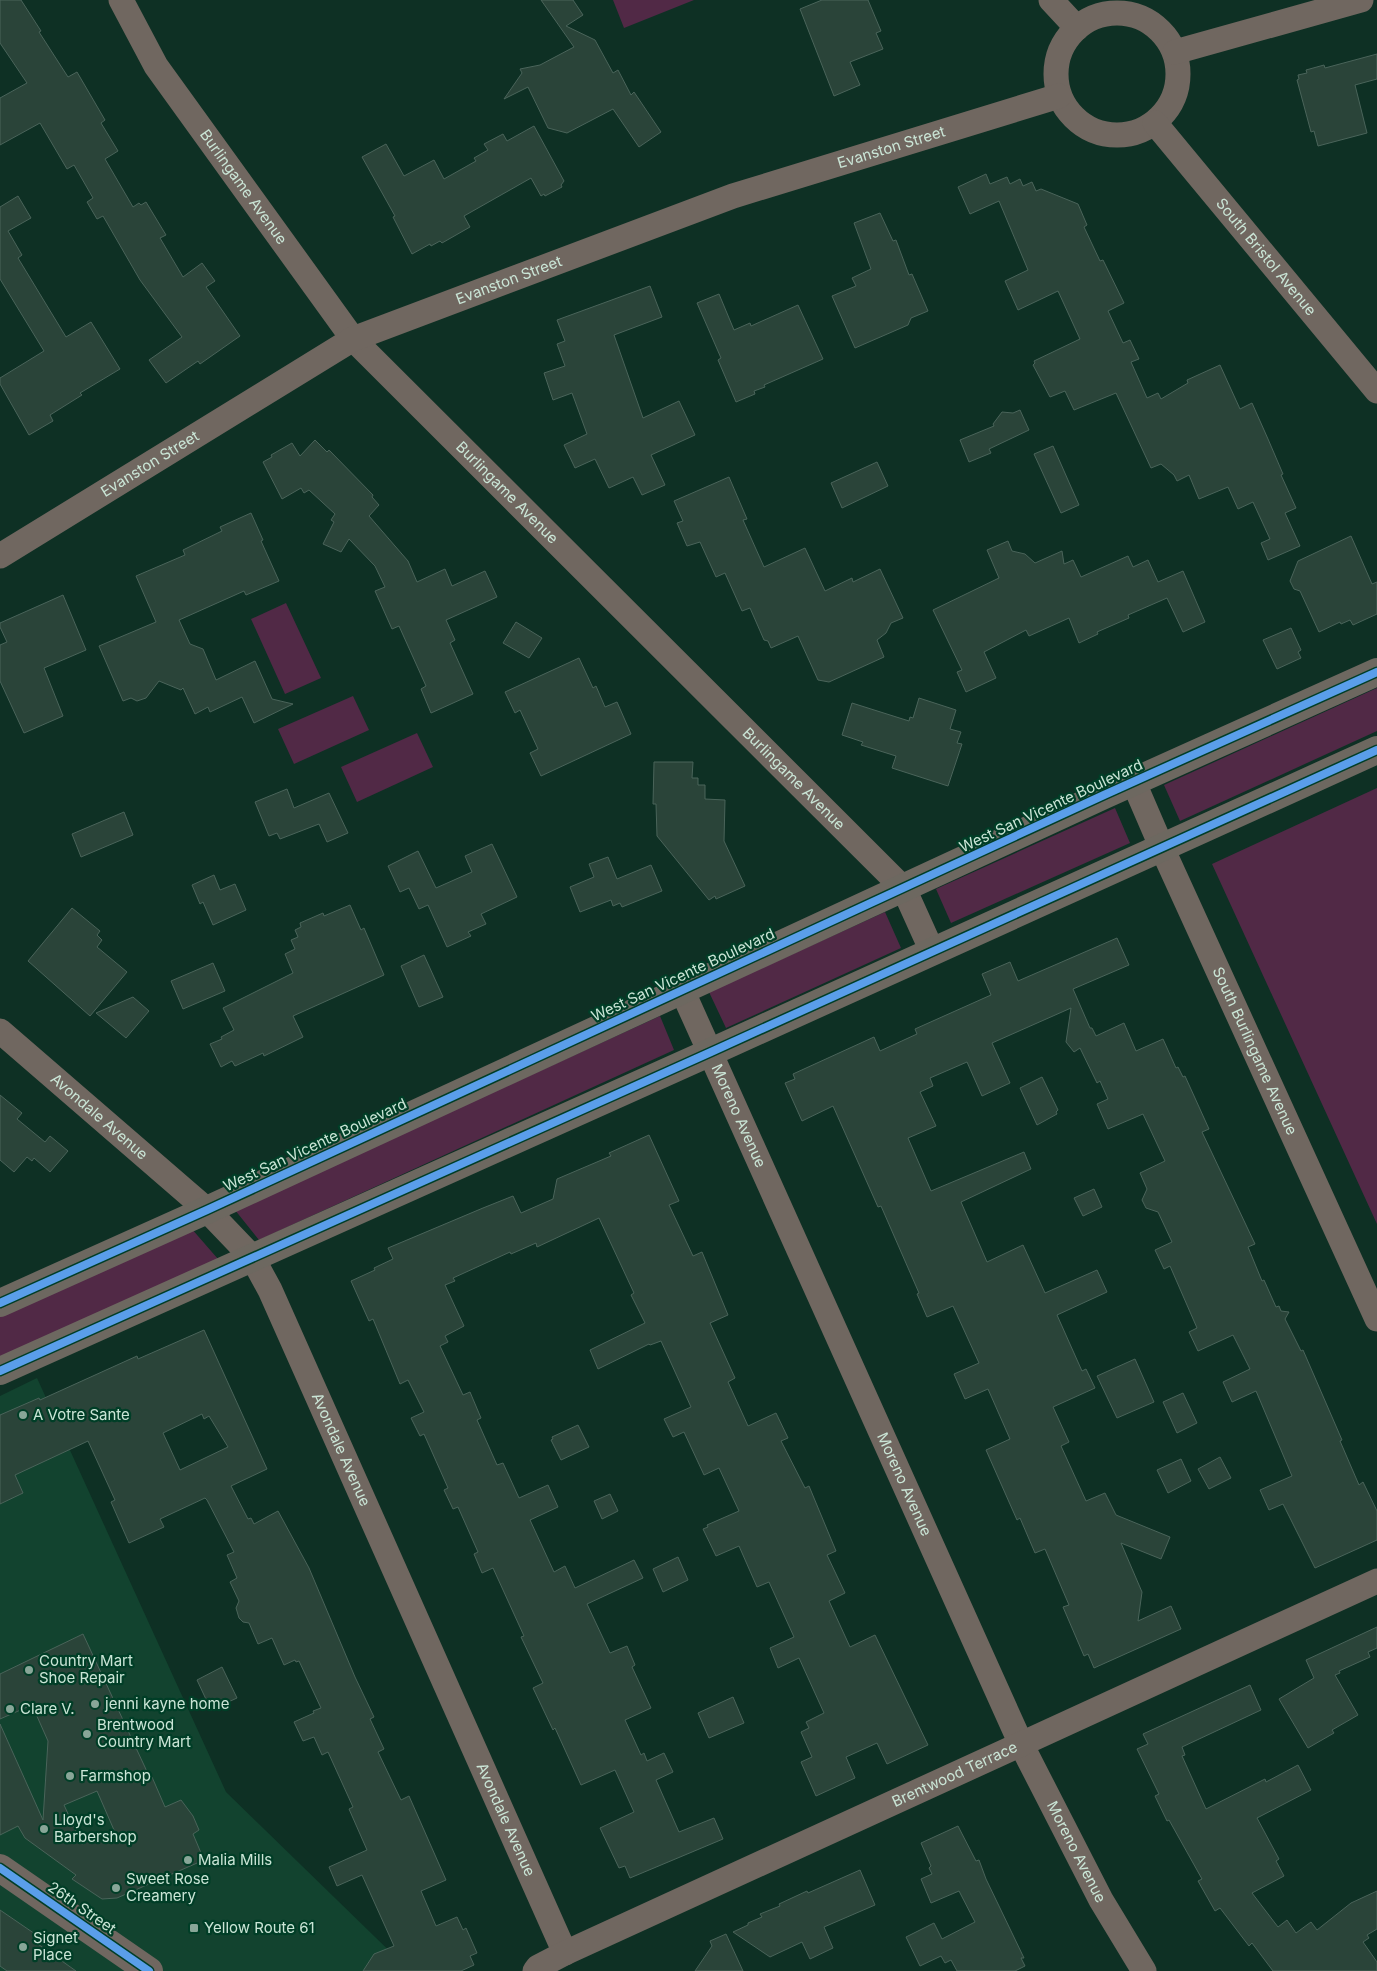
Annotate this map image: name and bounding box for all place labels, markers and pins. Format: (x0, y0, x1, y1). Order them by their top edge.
place label: A Votre Sante (33, 1405, 130, 1424)
marker: A Votre Sante (17, 1409, 29, 1421)
place label: Country Mart Shoe Repair (39, 1651, 133, 1687)
marker: Country Mart Shoe Repair (23, 1664, 35, 1676)
place label: jenni kayne home (104, 1694, 229, 1713)
marker: jenni kayne home (89, 1698, 101, 1710)
place label: Clare V. (20, 1699, 75, 1718)
marker: Clare V. (4, 1703, 16, 1715)
place label: Brentwood Country Mart (97, 1715, 191, 1751)
marker: Brentwood Country Mart (81, 1728, 93, 1740)
place label: Farmshop (80, 1766, 151, 1785)
marker: Farmshop (64, 1770, 76, 1782)
place label: Lloyd's Barbershop (54, 1810, 137, 1846)
marker: Lloyd's Barbershop (38, 1823, 50, 1835)
place label: Malia Mills (198, 1850, 272, 1869)
marker: Malia Mills (182, 1854, 194, 1866)
place label: Sweet Rose Creamery (126, 1869, 209, 1905)
marker: Sweet Rose Creamery (110, 1882, 122, 1894)
place label: Yellow Route 61 (204, 1918, 315, 1937)
marker: Yellow Route 61 (188, 1922, 200, 1934)
place label: Signet Place (33, 1928, 78, 1964)
marker: Signet Place (17, 1941, 29, 1953)

